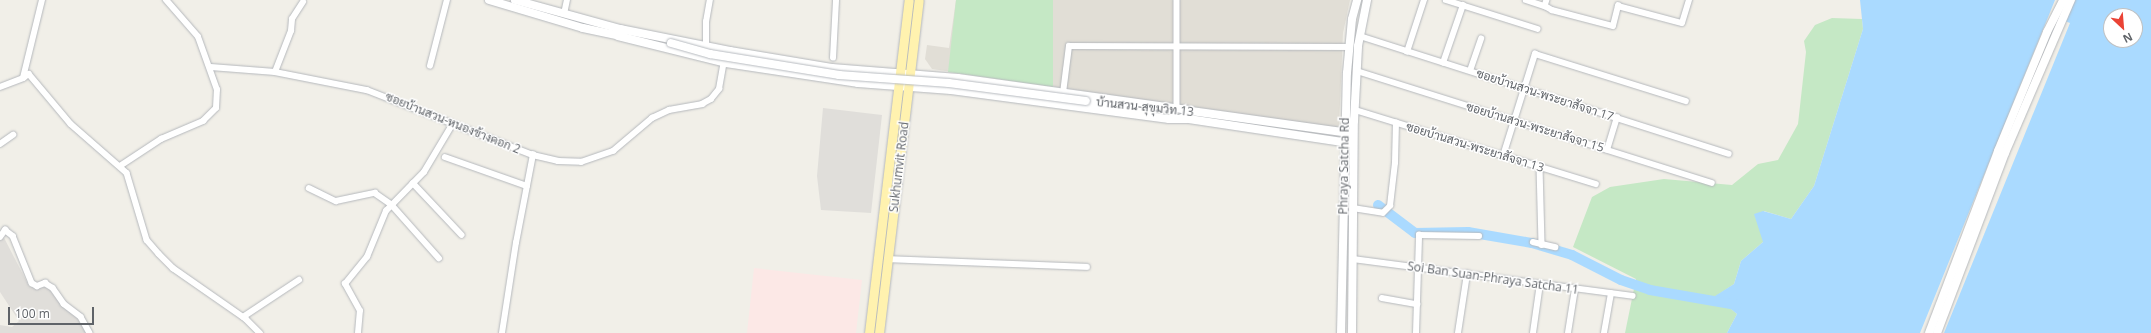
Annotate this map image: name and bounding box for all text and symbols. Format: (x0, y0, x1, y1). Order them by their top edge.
north arrow (2103, 8, 2143, 48)
text: N (2121, 30, 2135, 47)
street label: ซอยบ้านสวน-พระยาสัจจา 17 (1474, 66, 1616, 124)
street label: ซอยบ้านสวน-หนองข้างคอก 2 (383, 89, 523, 157)
street label: บ้านสวน-สุขุมวิท 13 (1095, 95, 1195, 119)
street label: ซอยบ้านสวน-พระยาสัจจา 15 (1464, 99, 1606, 155)
street label: Phraya Satcha Rd (1336, 117, 1352, 215)
street label: ซอยบ้านสวน-พระยาสัจจา 13 (1404, 119, 1546, 175)
street label: Sukhumvit Road (886, 121, 912, 213)
street label: Soi Ban Suan-Phraya Satcha 11 (1406, 259, 1580, 297)
scale bar (10, 299, 96, 325)
text: 100 m (15, 305, 50, 322)

